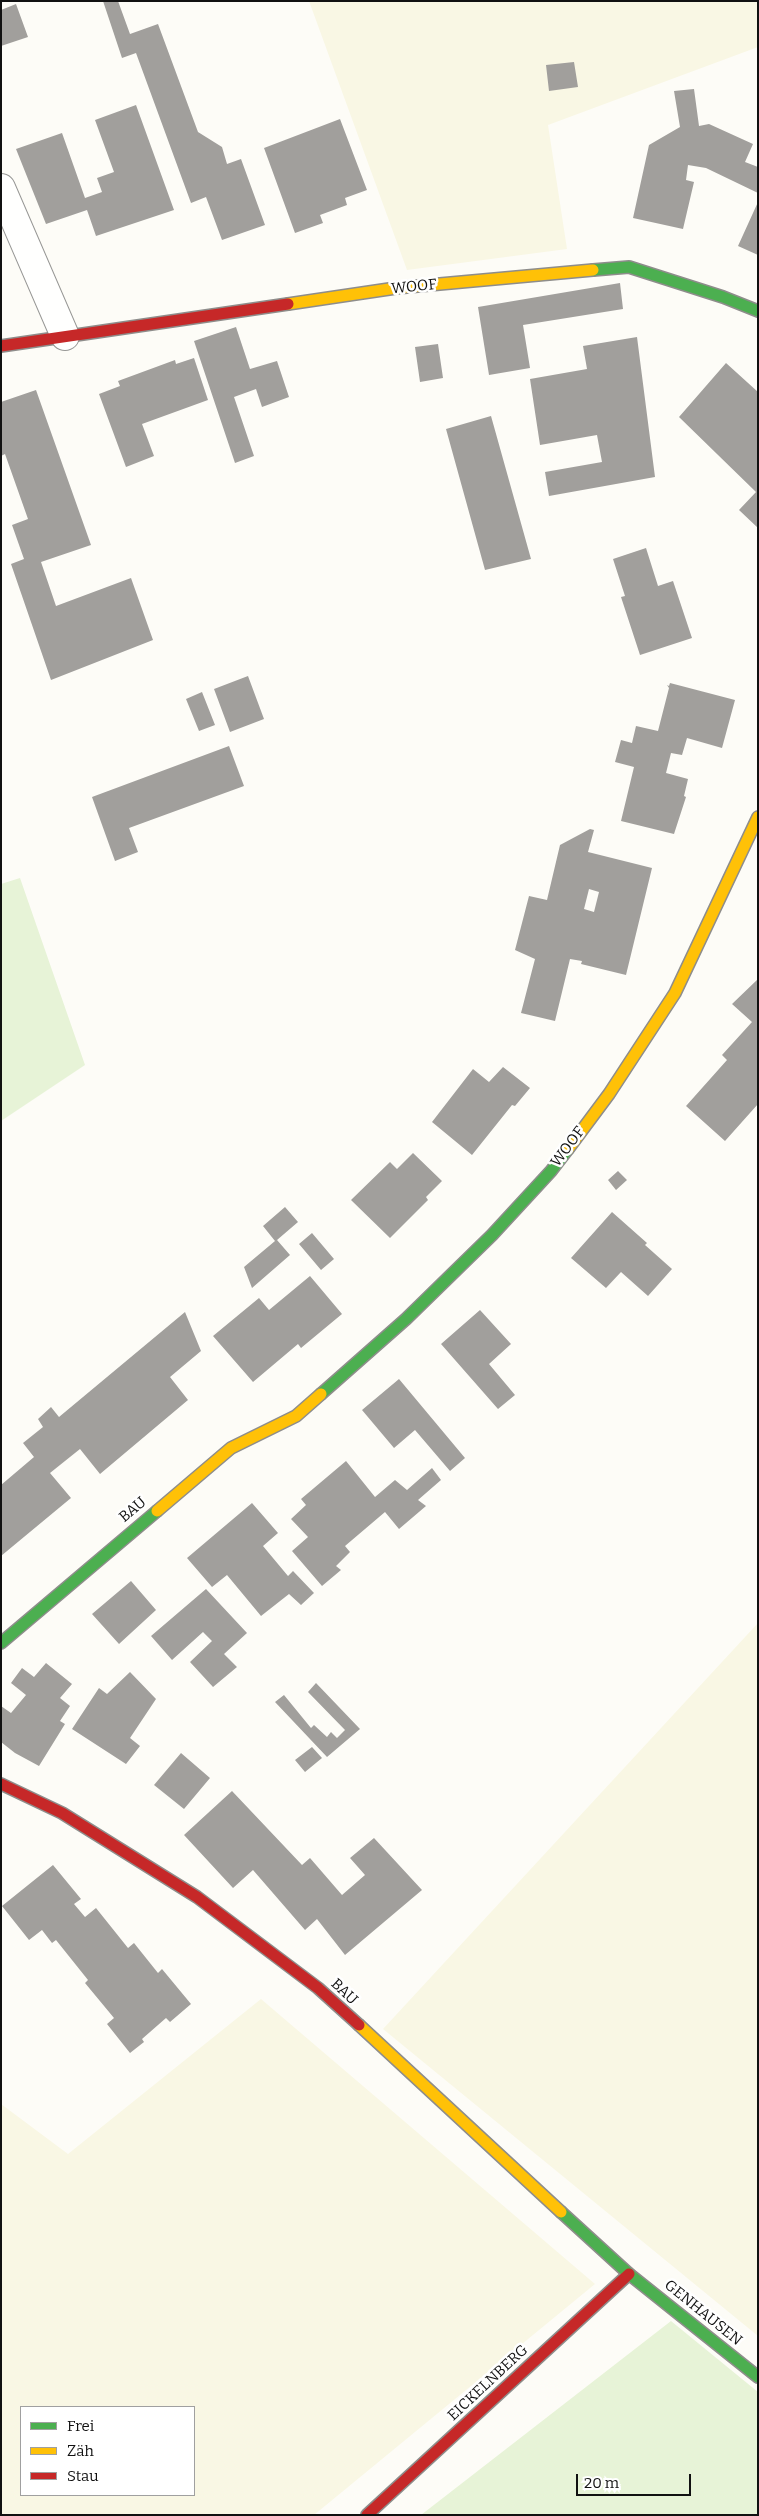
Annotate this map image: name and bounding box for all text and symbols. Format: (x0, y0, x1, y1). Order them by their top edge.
street label: WOOF (390, 276, 438, 298)
street label: WOOF (547, 1123, 589, 1171)
street label: BAU (116, 1493, 150, 1527)
street label: BAU (327, 1975, 361, 2009)
street label: GENHAUSEN (661, 2276, 745, 2350)
street label: EICKELNBERG (444, 2341, 532, 2425)
legend (20, 2406, 195, 2496)
text: Frei (67, 2417, 94, 2435)
text: Zäh (67, 2442, 94, 2460)
scale bar (579, 2464, 694, 2496)
text: Stau (67, 2467, 99, 2485)
text: 20 m (584, 2474, 619, 2492)

